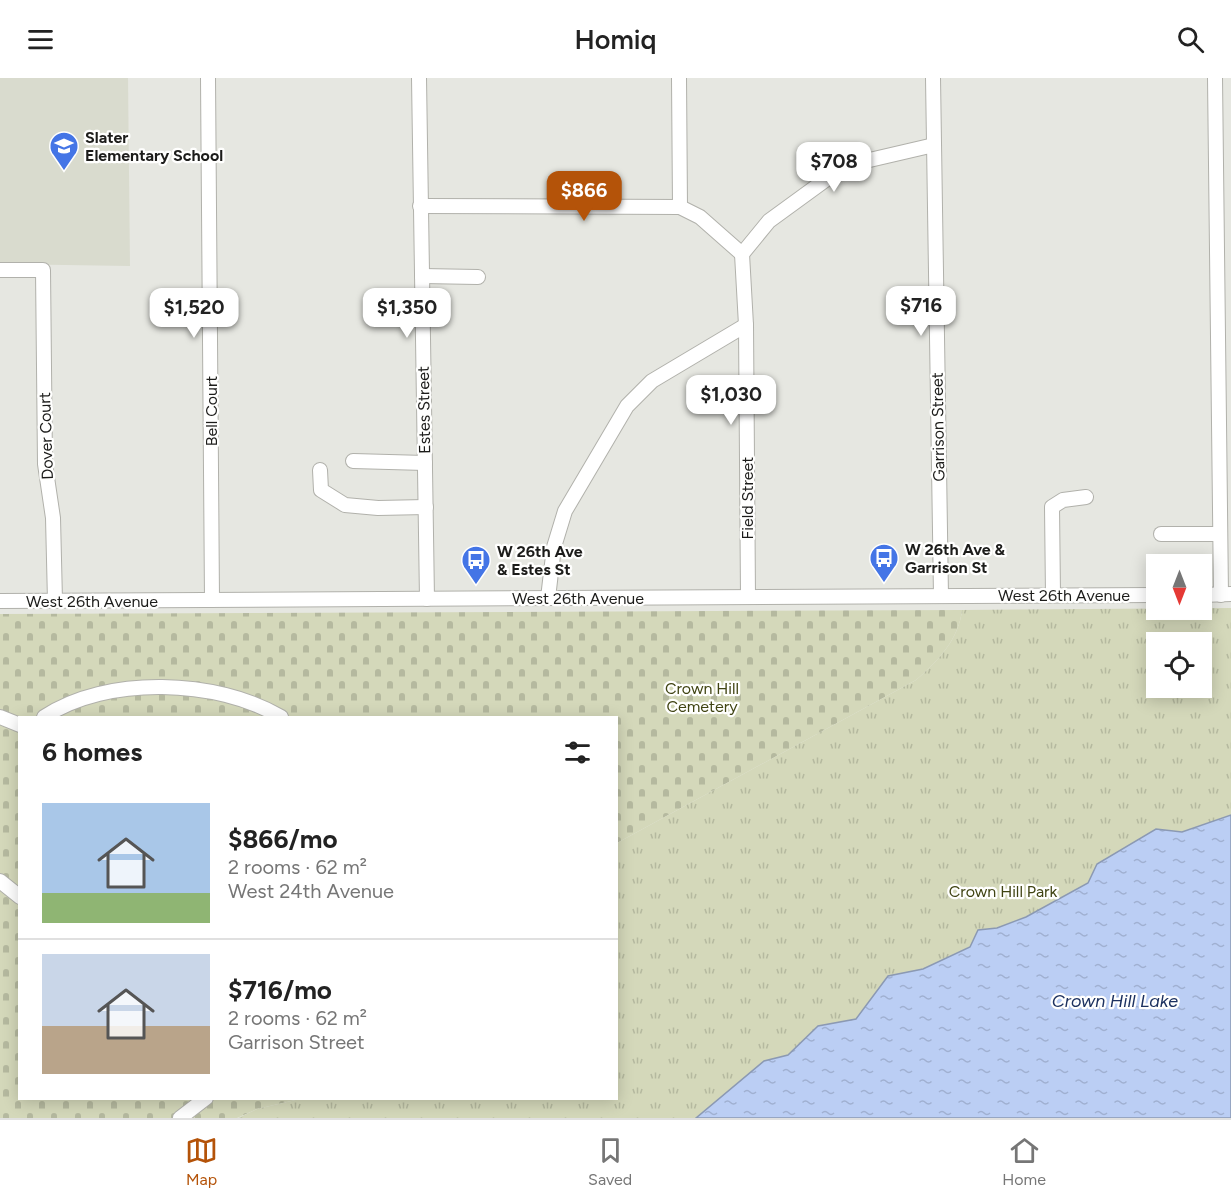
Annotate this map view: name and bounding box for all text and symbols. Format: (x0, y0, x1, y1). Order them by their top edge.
icon: menu (24, 23, 57, 56)
text: Homiq (575, 23, 656, 56)
icon: search (1174, 23, 1207, 56)
place label: Slater Elementary School (85, 128, 223, 165)
school or university icon: Slater Elementary School (48, 130, 80, 172)
pin: $708 (798, 142, 870, 193)
text: $708 (810, 149, 858, 173)
pin: $866 (548, 171, 620, 222)
text: $866 (561, 178, 607, 202)
pin: $716 (885, 286, 957, 337)
pin: $1,520 (145, 288, 243, 339)
pin: $1,350 (358, 288, 456, 339)
text: $716 (900, 293, 942, 317)
text: $1,520 (164, 295, 224, 319)
text: $1,350 (377, 295, 437, 319)
street label: Estes Street (414, 366, 434, 454)
street label: Garrison Street (928, 372, 948, 482)
pin: $1,030 (682, 375, 780, 426)
street label: Bell Court (202, 376, 221, 446)
text: $1,030 (700, 382, 762, 406)
street label: Dover Court (35, 392, 57, 480)
street label: Field Street (738, 457, 757, 539)
place label: W 26th Ave & Garrison St (905, 540, 1006, 577)
place label: W 26th Ave & Estes St (497, 542, 583, 579)
bus stop icon: W 26th Ave & Garrison St (868, 542, 900, 584)
bus stop icon: W 26th Ave & Estes St (460, 544, 492, 586)
north arrow (1146, 554, 1212, 620)
map controls (1146, 554, 1212, 698)
street label: West 26th Avenue (998, 586, 1130, 605)
street label: West 26th Avenue (512, 589, 644, 608)
street label: West 26th Avenue (26, 592, 158, 611)
button: locate (1146, 632, 1212, 698)
park label: Crown Hill Cemetery (665, 679, 739, 716)
text: 6 homes (42, 736, 142, 768)
icon: filters (561, 736, 594, 769)
text: $866/mo (228, 823, 338, 855)
icon: home (90, 827, 162, 899)
text: 2 rooms · 62 m² (228, 855, 367, 879)
text: West 24th Avenue (228, 879, 394, 903)
park label: Crown Hill Park (949, 882, 1058, 901)
text: $716/mo (228, 974, 332, 1006)
icon: home (90, 978, 162, 1050)
water label: Crown Hill Lake (1052, 990, 1178, 1012)
text: 2 rooms · 62 m² (228, 1006, 367, 1030)
text: Garrison Street (228, 1030, 365, 1054)
tab: Map (185, 1134, 218, 1189)
tab: Saved (588, 1134, 632, 1189)
tab: Home (1002, 1134, 1046, 1189)

